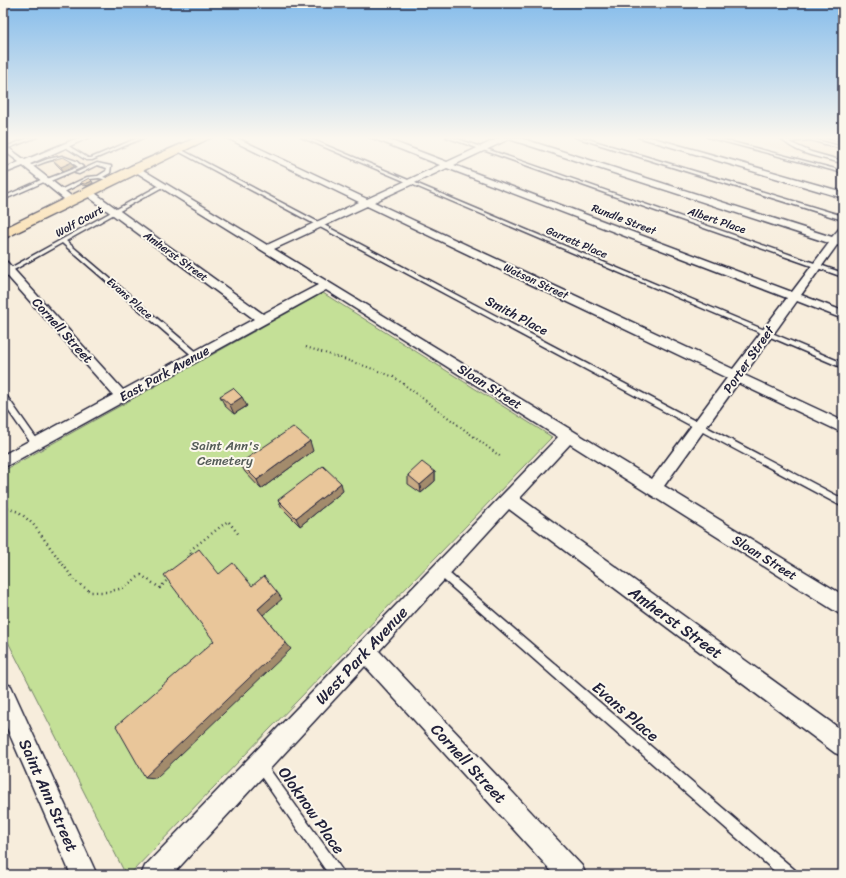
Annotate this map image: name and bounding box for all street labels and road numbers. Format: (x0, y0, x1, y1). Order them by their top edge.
street label: Rundle Street (589, 198, 659, 241)
street label: Wolf Court (52, 200, 107, 242)
street label: Albert Place (684, 201, 749, 239)
street label: Garrett Place (543, 221, 611, 264)
street label: Amherst Street (138, 226, 212, 287)
street label: Watson Street (500, 258, 572, 305)
street label: Evans Place (102, 273, 158, 324)
street label: Smith Place (481, 289, 552, 342)
street label: Cornell Street (26, 292, 99, 369)
street label: Porter Street (717, 320, 781, 398)
street label: East Park Avenue (115, 339, 214, 408)
street label: Sloan Street (453, 357, 527, 416)
street label: Sloan Street (728, 528, 802, 587)
street label: Amherst Street (621, 577, 729, 667)
street label: West Park Avenue (308, 599, 415, 712)
street label: Evans Place (585, 674, 666, 749)
street label: Cornell Street (423, 716, 514, 810)
street label: Saint Ann Street (11, 734, 86, 857)
street label: Oloknow Place (270, 760, 353, 860)

